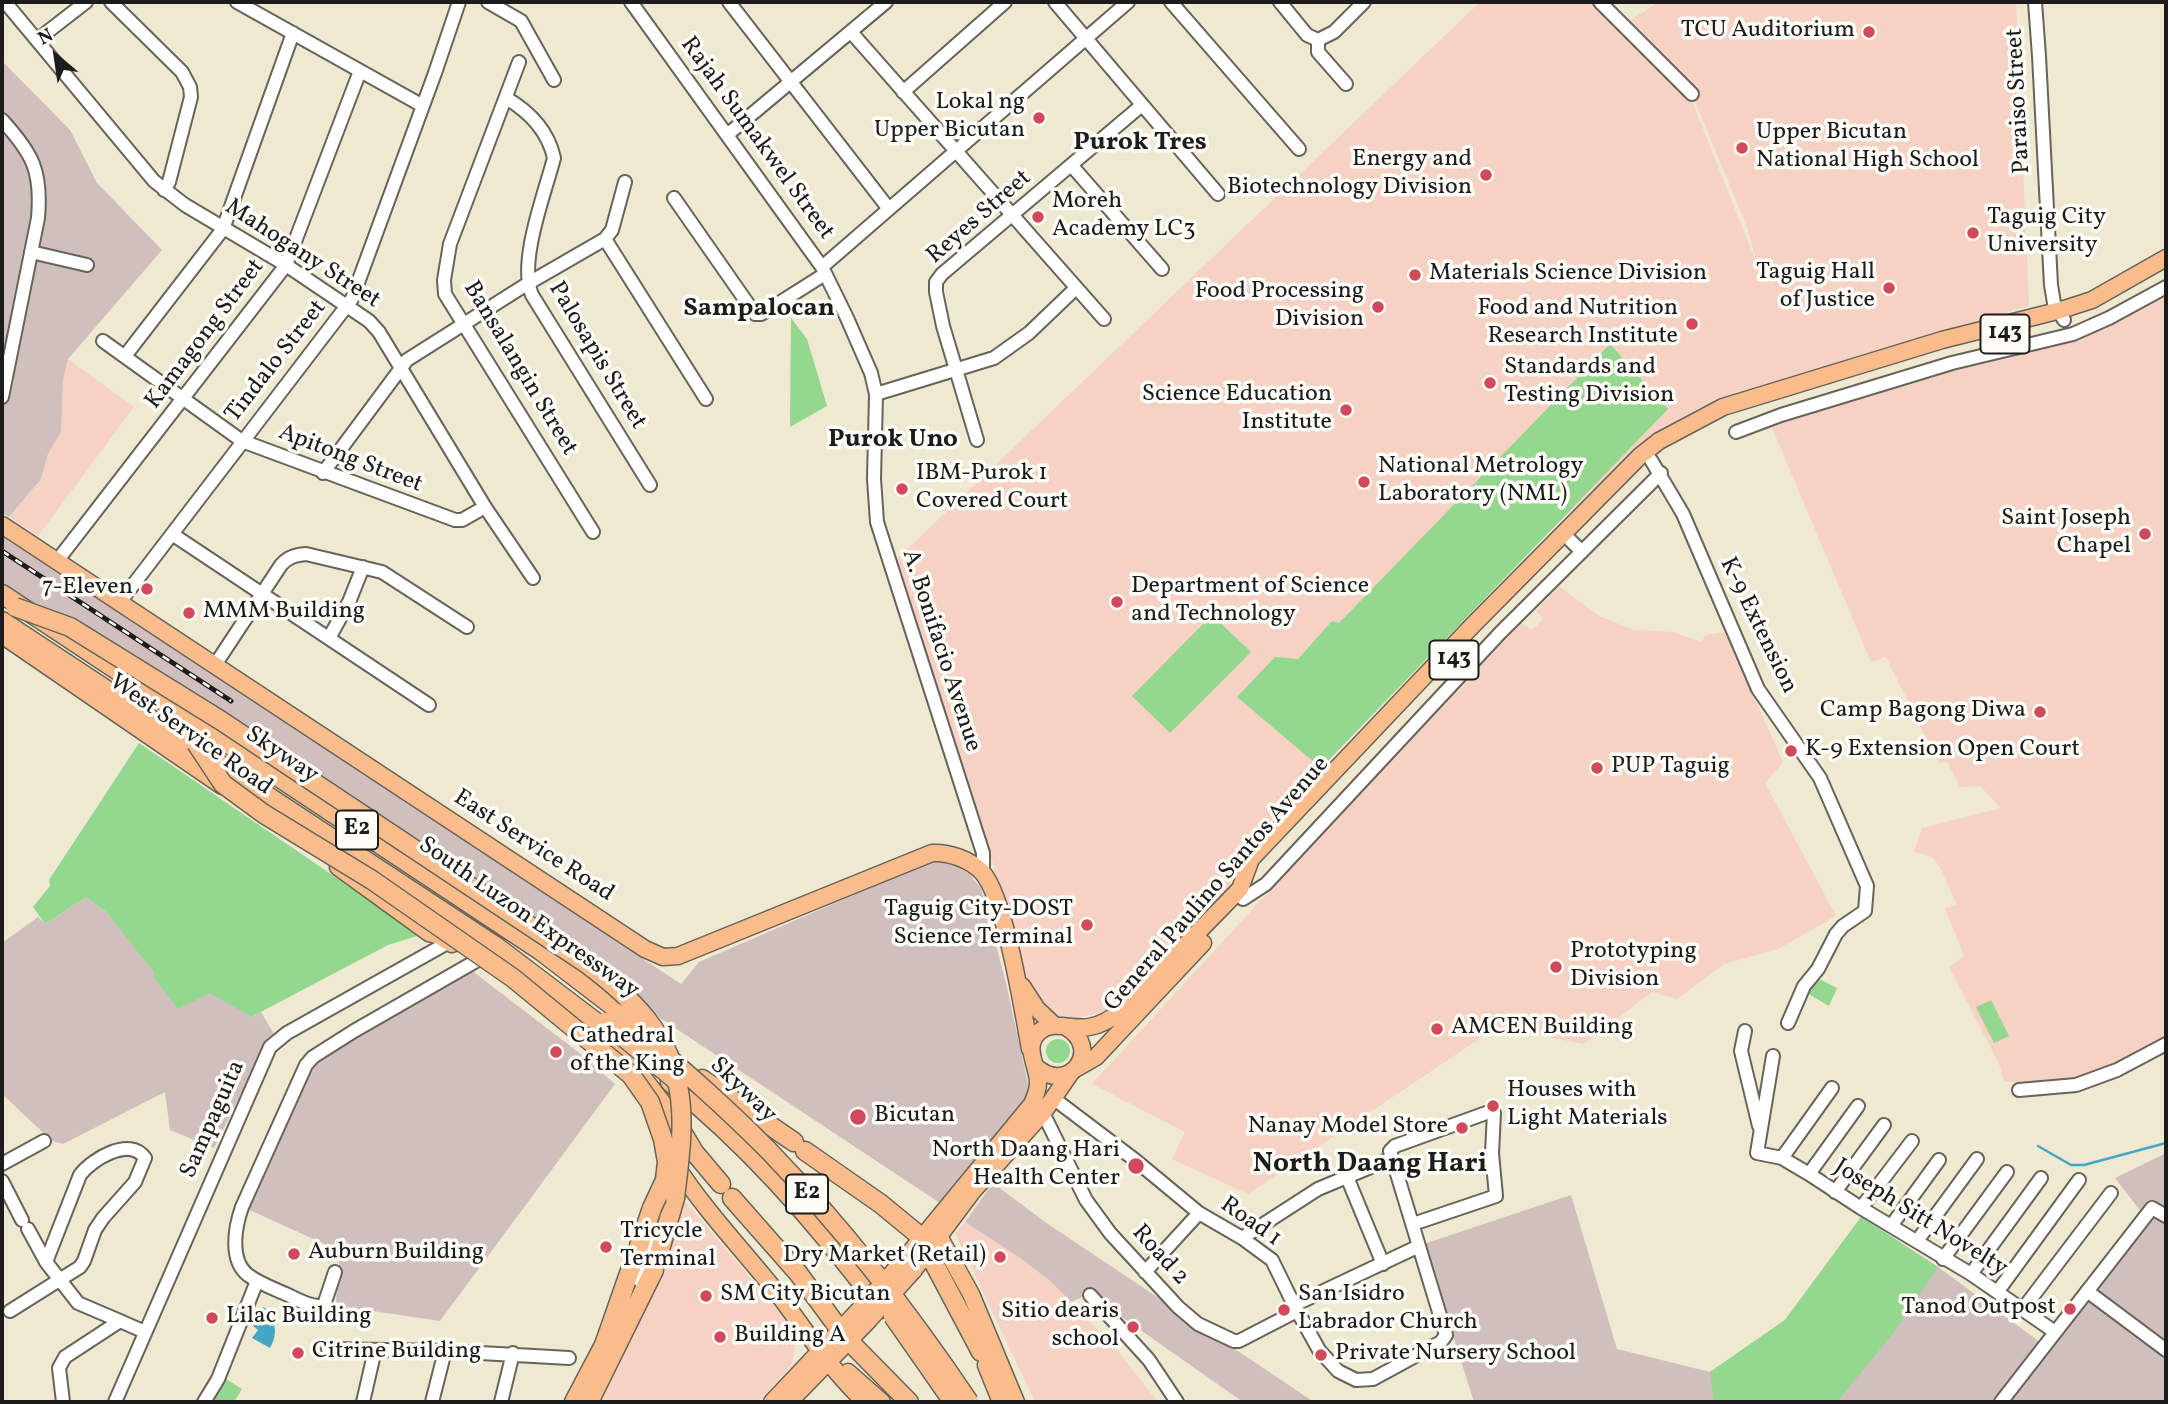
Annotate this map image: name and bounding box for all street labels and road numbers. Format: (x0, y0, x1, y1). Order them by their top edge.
street label: Paraiso Street (2002, 27, 2038, 175)
street label: Rajah Sumakwel Street (673, 32, 839, 246)
street label: Reyes Street (922, 165, 1038, 271)
street label: Mahogany Street (219, 194, 385, 316)
street label: Kamagong Street (140, 254, 272, 416)
street label: Bansalangin Street (456, 277, 582, 461)
street label: Palosapis Street (541, 277, 651, 435)
street label: Tindalo Street (220, 295, 334, 429)
road number: 143 (1980, 314, 2030, 354)
street label: Apitong Street (274, 419, 426, 501)
street label: A. Bonifacio Avenue (894, 546, 986, 756)
street label: K-9 Extension (1712, 553, 1802, 699)
road number: 143 (1430, 640, 1478, 680)
street label: West Service Road (103, 669, 277, 803)
street label: Skyway (239, 721, 323, 791)
street label: General Paulino Santos Avenue (1099, 752, 1337, 1018)
street label: East Service Road (447, 784, 619, 910)
road number: E2 (336, 810, 378, 850)
street label: South Luzon Expressway (412, 832, 644, 1006)
street label: Skyway (702, 1052, 782, 1130)
street label: Sampaguita (175, 1057, 253, 1183)
street label: Joseph Sitt Novelty (1828, 1154, 2012, 1284)
road number: E2 (786, 1175, 828, 1214)
street label: Road 1 (1214, 1192, 1286, 1254)
street label: Road 2 (1124, 1220, 1194, 1292)

